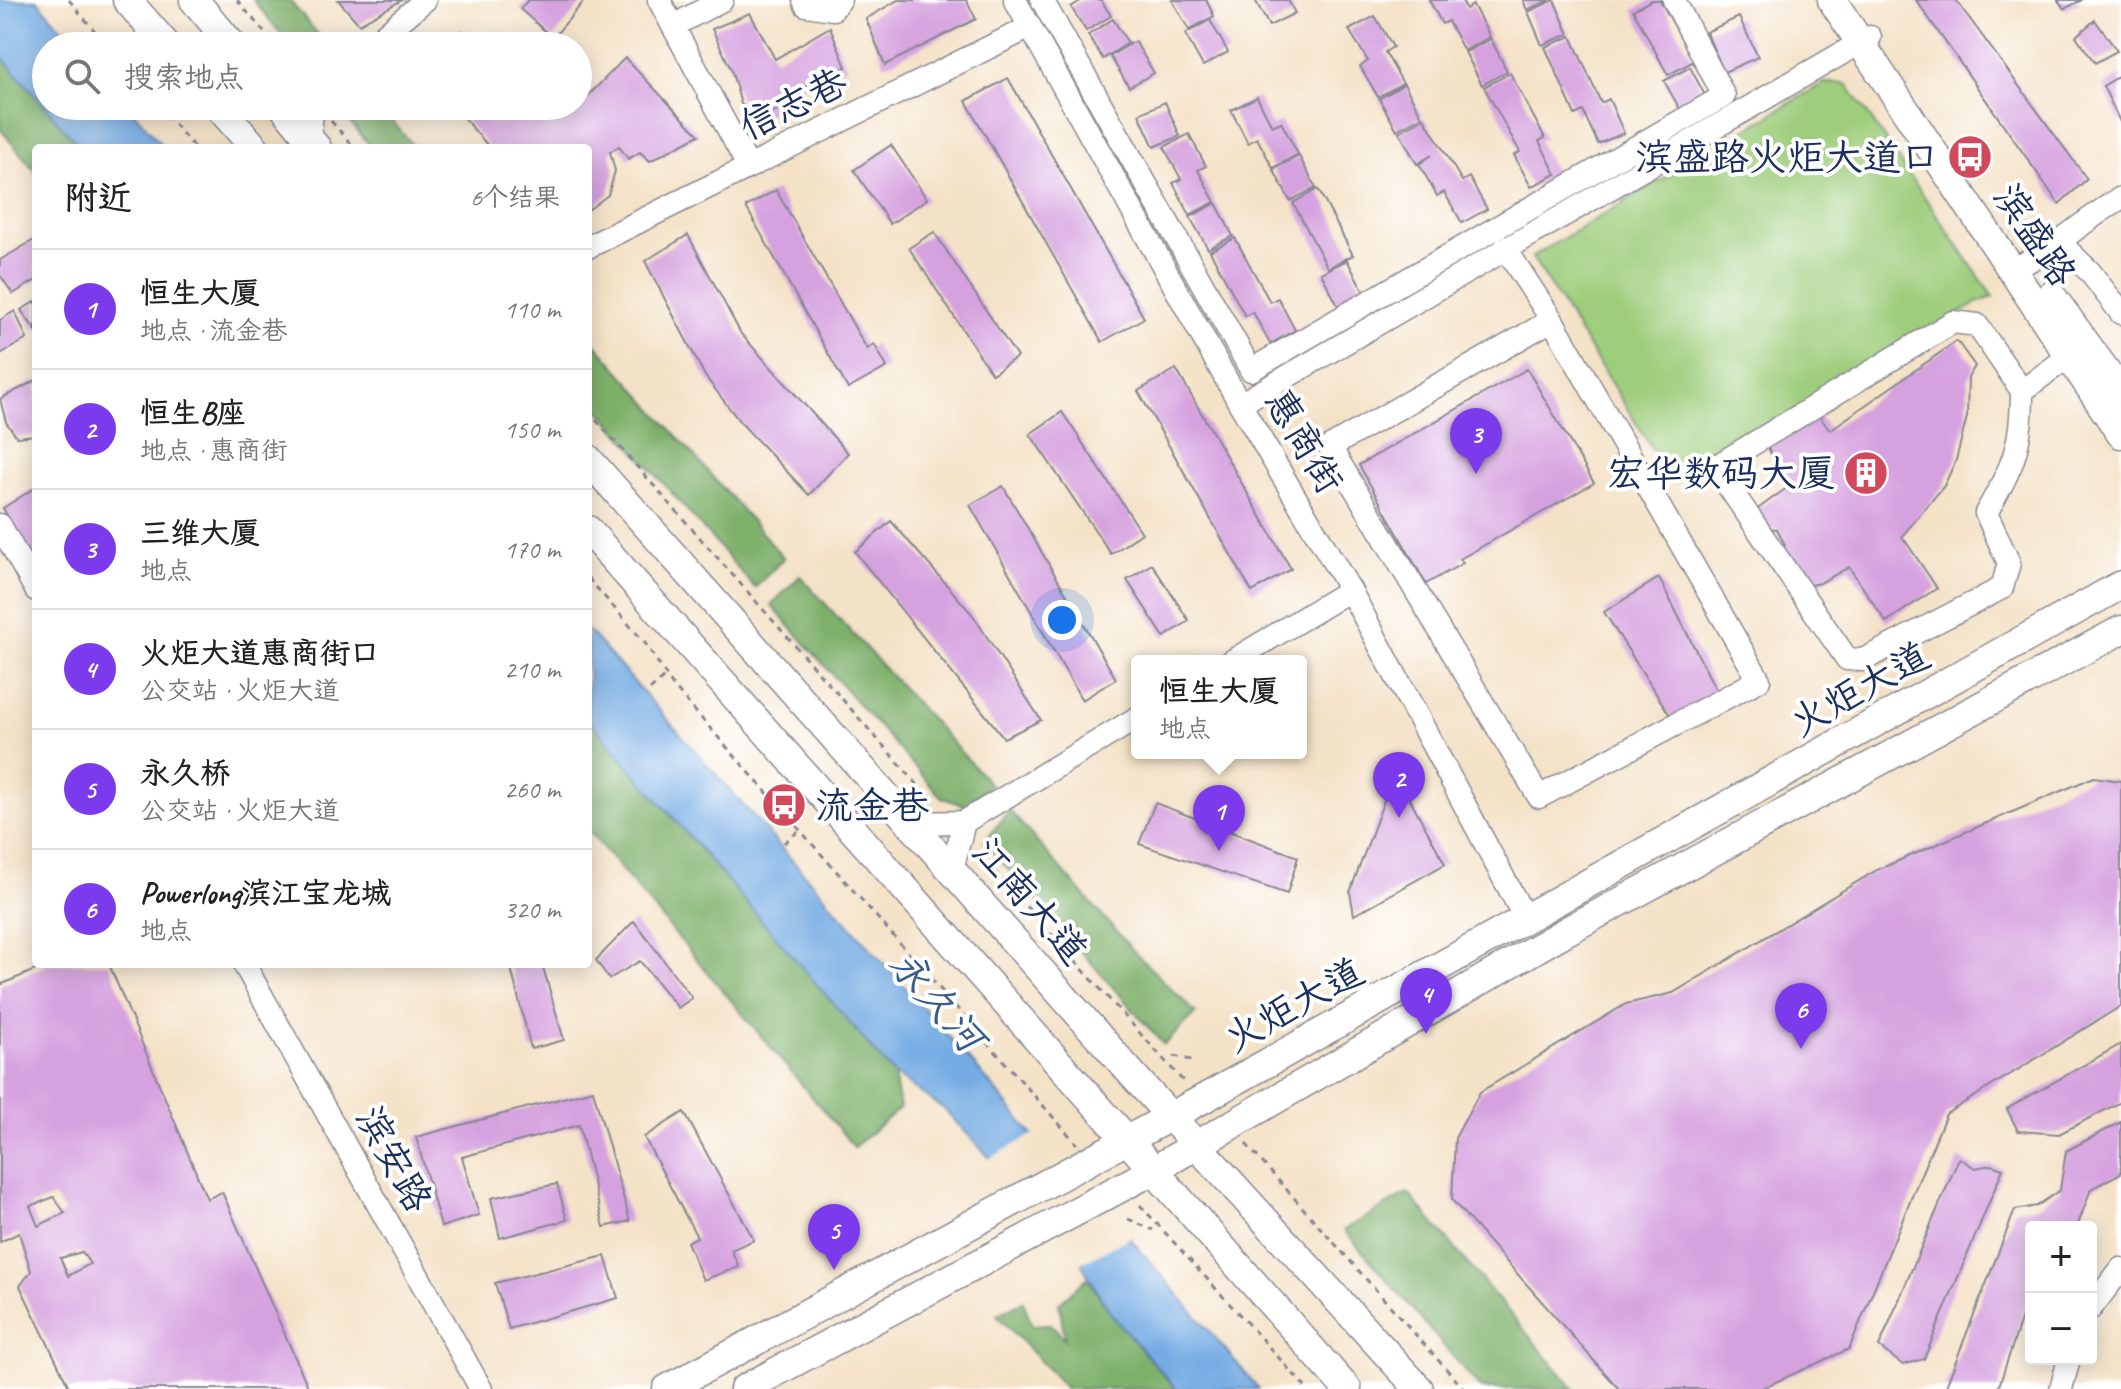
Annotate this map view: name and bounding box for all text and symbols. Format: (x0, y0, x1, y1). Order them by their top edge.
search box (32, 32, 592, 120)
icon: search (60, 54, 104, 98)
text: 搜索地点 (124, 58, 244, 96)
street label: 信志巷 (731, 58, 855, 150)
bus stop icon: 滨盛路火炬大道口 (1946, 133, 1994, 181)
place label: 滨盛路火炬大道口 (1635, 134, 1939, 181)
street label: 滨盛路 (1984, 175, 2086, 295)
text: 附近 (64, 176, 132, 219)
text: 6个结果 (470, 181, 560, 214)
text: 恒生大厦 (140, 274, 260, 312)
text: 1 (84, 293, 96, 326)
text: 110 m (504, 293, 560, 326)
text: 地点 · 流金巷 (140, 314, 287, 347)
street label: 惠商街 (1254, 380, 1354, 502)
text: 恒生B座 (140, 394, 246, 432)
pin: 3 (1450, 408, 1502, 474)
text: 2 (84, 413, 96, 446)
text: 150 m (504, 413, 560, 446)
text: 地点 · 惠商街 (140, 434, 287, 467)
building icon: 宏华数码大厦 (1842, 449, 1890, 497)
place label: 宏华数码大厦 (1607, 450, 1835, 497)
text: 三维大厦 (140, 514, 260, 552)
text: 3 (84, 533, 96, 566)
text: 170 m (504, 533, 560, 566)
text: 地点 (140, 554, 192, 587)
your location (1042, 600, 1082, 640)
street label: 火炬大道 (1782, 632, 1938, 746)
text: 火炬大道惠商街口 (140, 634, 380, 672)
text: 4 (84, 653, 96, 686)
text: 210 m (504, 653, 560, 686)
popup (1131, 655, 1307, 759)
text: 恒生大厦 (1159, 672, 1279, 710)
text: 公交站 · 火炬大道 (140, 674, 339, 707)
text: 地点 (1159, 712, 1211, 745)
pin: 2 (1373, 752, 1425, 818)
text: 永久桥 (140, 754, 230, 792)
text: 5 (84, 773, 96, 806)
text: 260 m (504, 773, 560, 806)
bus stop icon: 流金巷 (760, 781, 808, 829)
place label: 流金巷 (815, 782, 929, 829)
pin: 1 (1193, 785, 1245, 851)
text: 公交站 · 火炬大道 (140, 794, 339, 827)
street label: 江南大道 (962, 828, 1098, 974)
text: Powerlong滨江宝龙城 (140, 874, 391, 912)
text: 6 (84, 893, 96, 926)
text: 320 m (504, 893, 560, 926)
text: 地点 (140, 914, 192, 947)
water label: 永久河 (879, 939, 999, 1067)
street label: 火炬大道 (1216, 948, 1372, 1062)
pin: 4 (1400, 968, 1452, 1034)
pin: 6 (1775, 983, 1827, 1049)
street label: 滨安路 (346, 1098, 442, 1220)
pin: 5 (808, 1204, 860, 1270)
map controls (2025, 1221, 2097, 1365)
button: + (2025, 1221, 2097, 1293)
button: − (2025, 1293, 2097, 1365)

